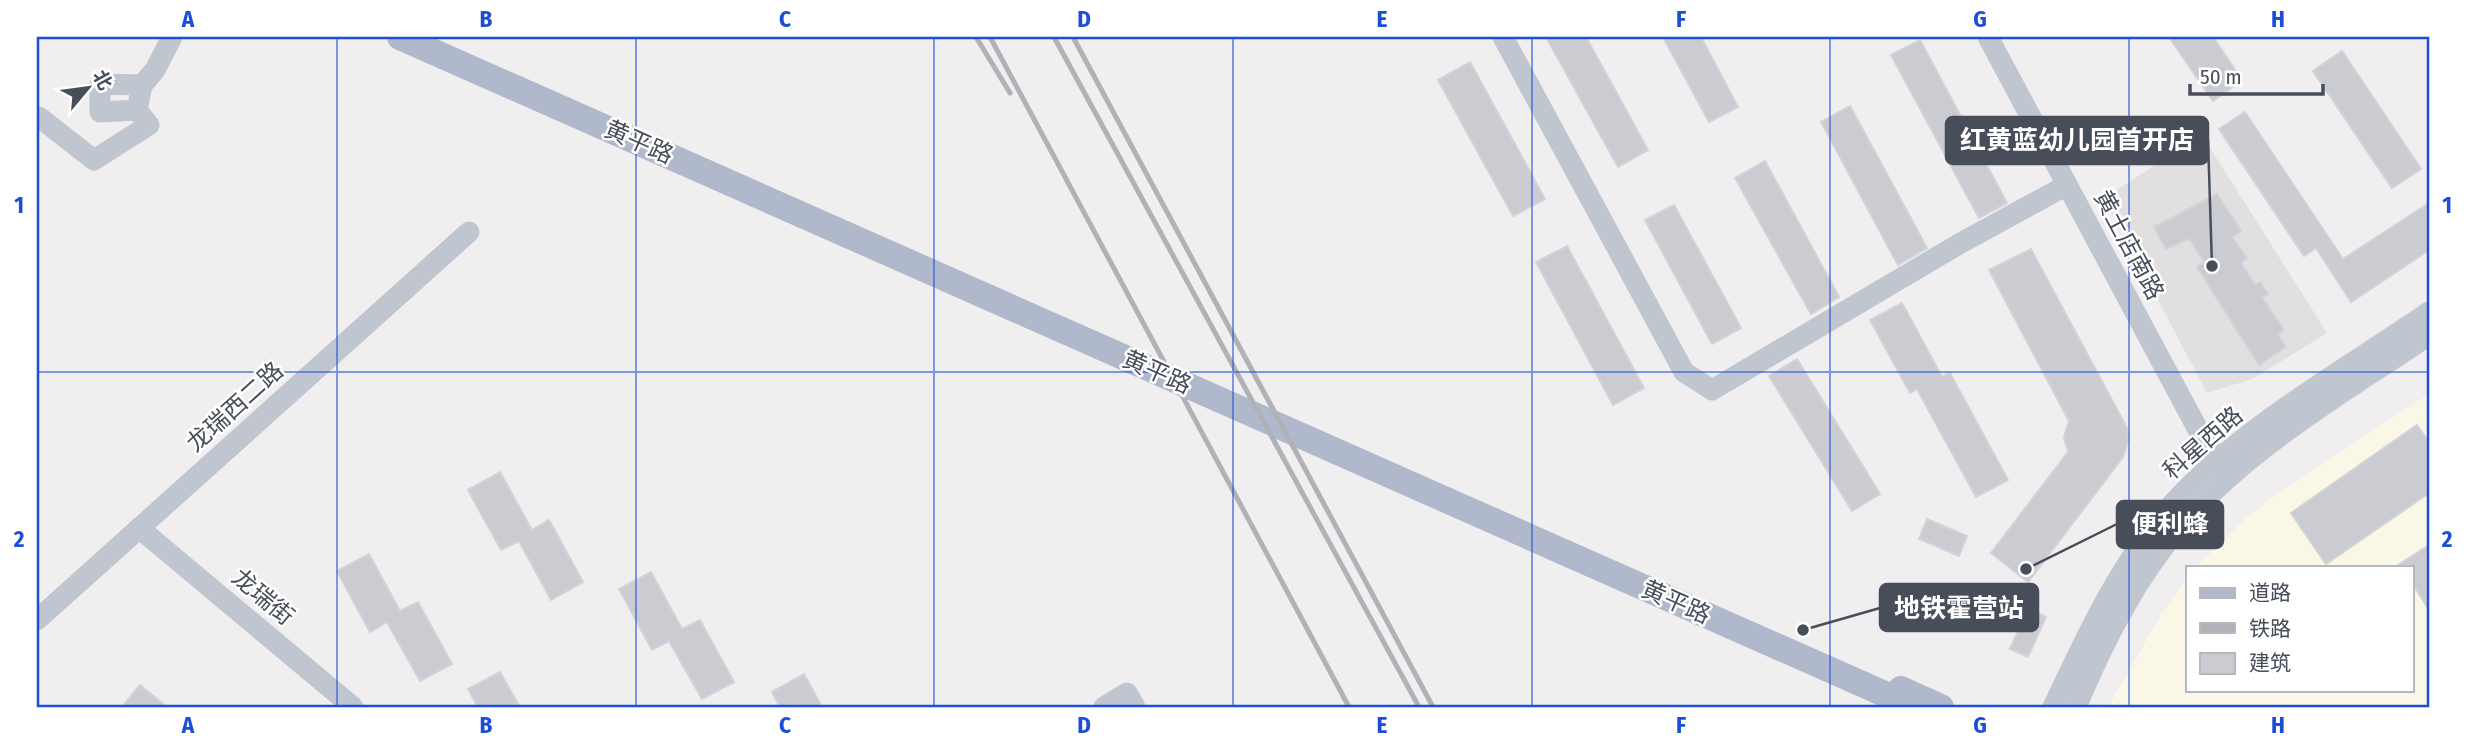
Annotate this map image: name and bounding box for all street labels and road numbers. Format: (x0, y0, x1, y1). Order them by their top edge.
street label: 黄平路 (600, 115, 678, 169)
street label: 黄土店南路 (2088, 185, 2170, 305)
street label: 黄平路 (1118, 345, 1196, 399)
street label: 龙瑞西二路 (181, 356, 289, 458)
street label: 科星西路 (2158, 401, 2248, 485)
street label: 龙瑞街 (226, 563, 300, 631)
street label: 黄平路 (1637, 575, 1715, 629)

